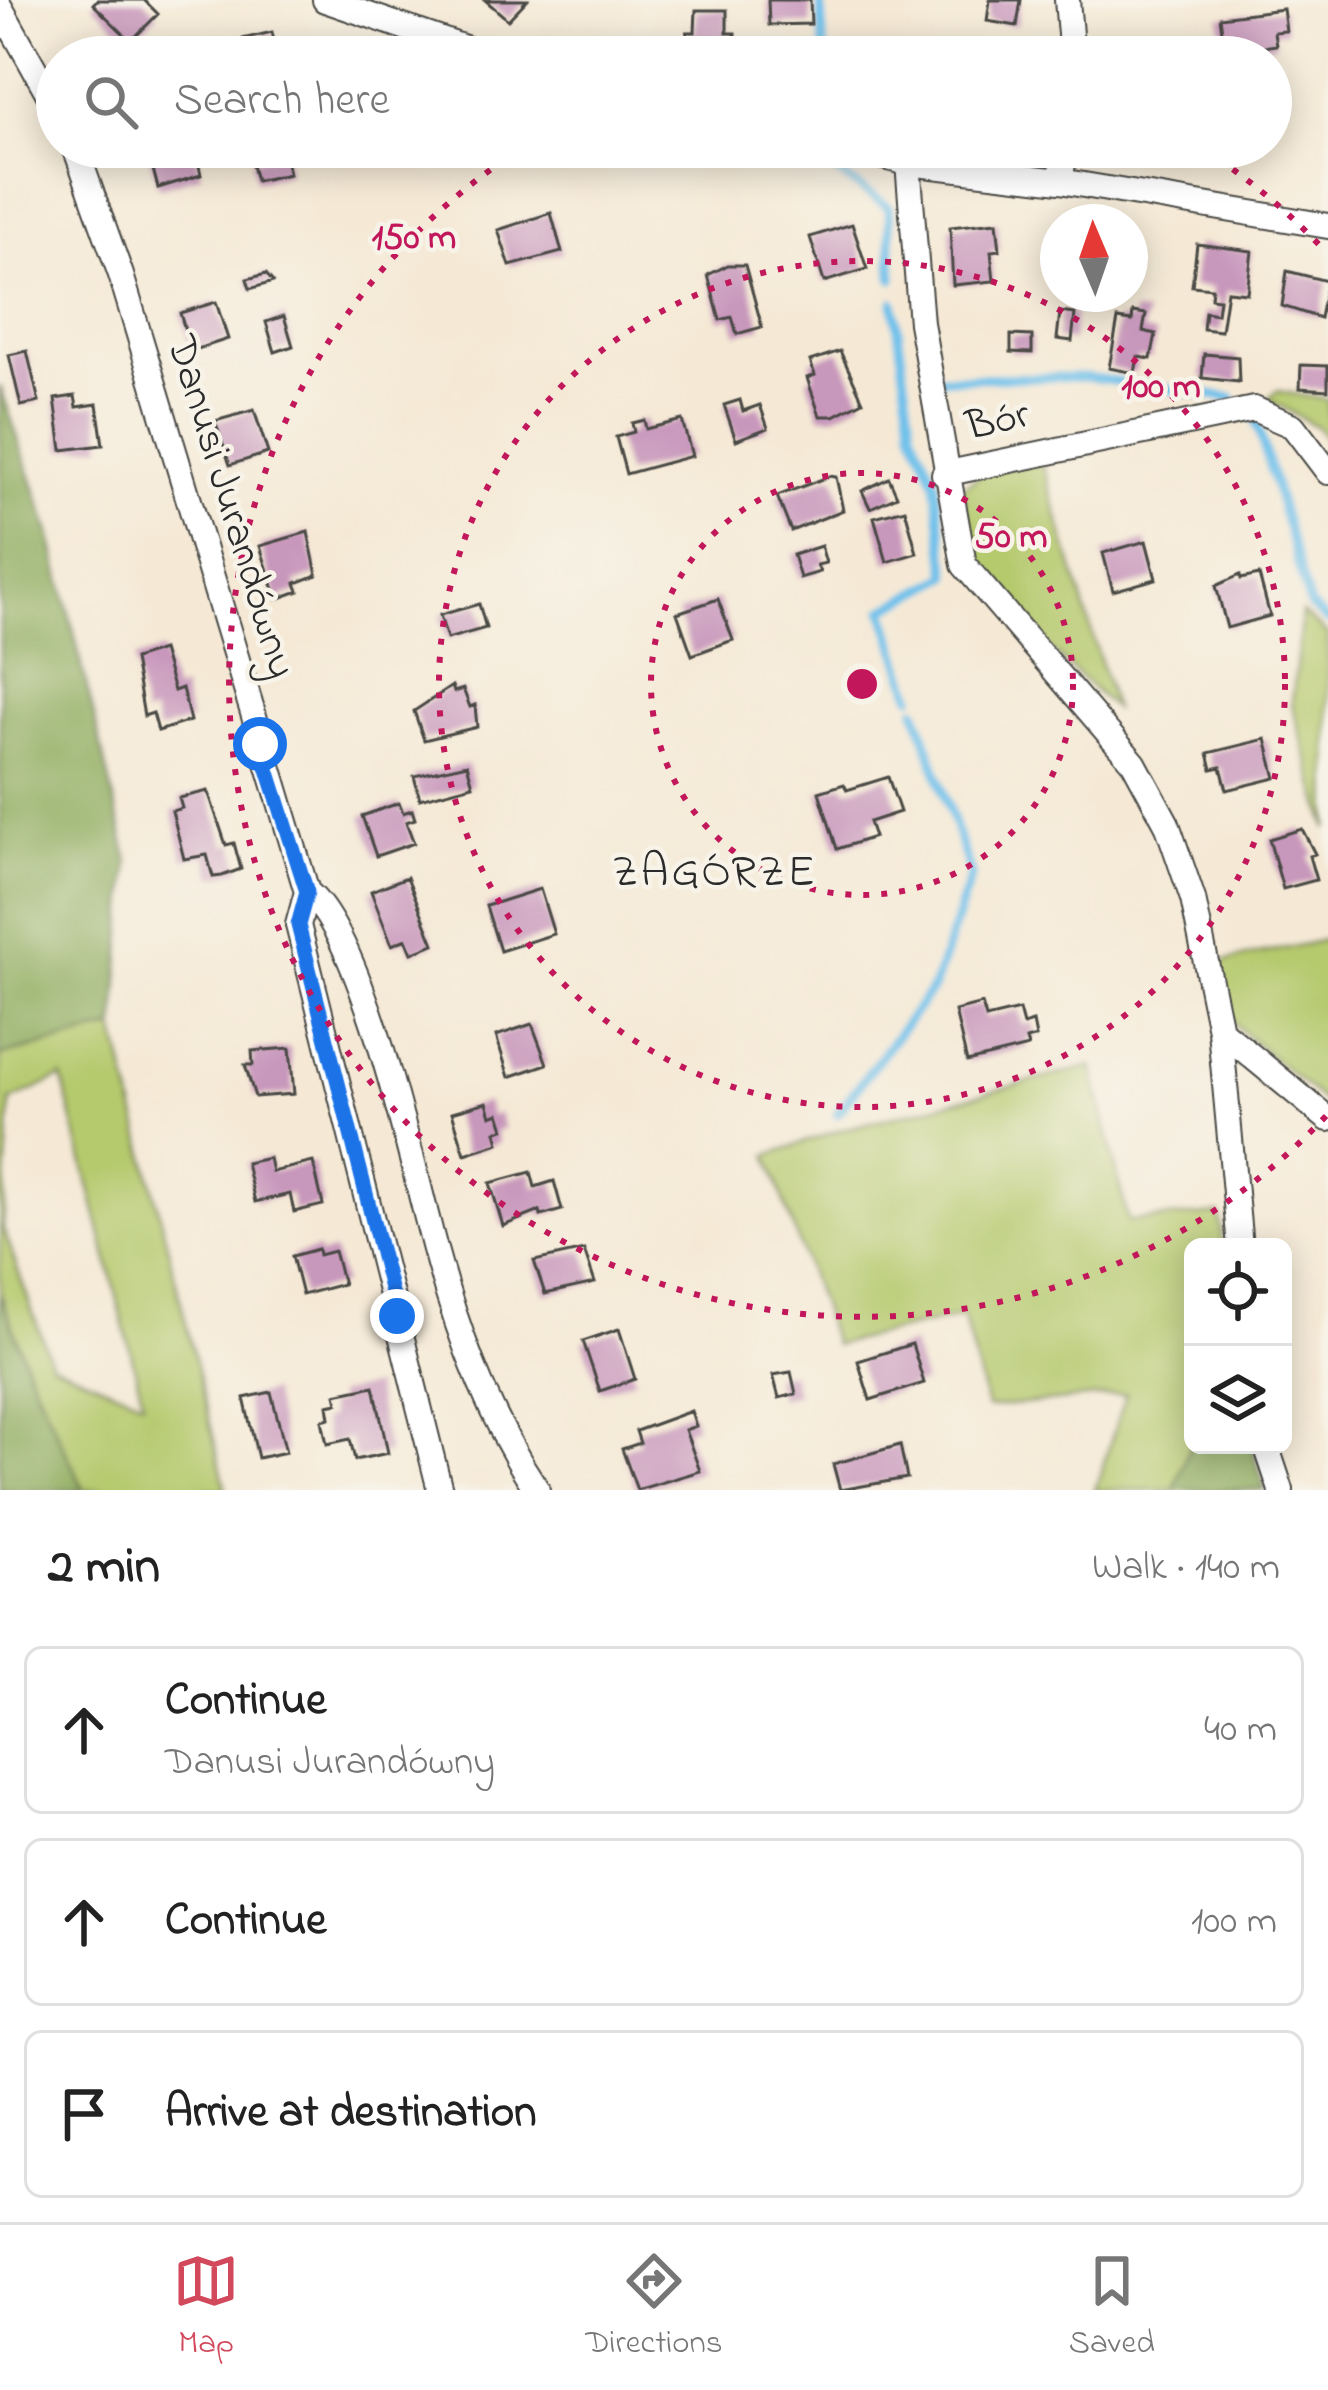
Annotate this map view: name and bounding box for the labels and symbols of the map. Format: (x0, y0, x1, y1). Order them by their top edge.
north arrow (1040, 204, 1148, 312)
text: 150 m (372, 213, 456, 266)
street label: Danusi Jurandówny (149, 327, 311, 686)
text: 100 m (1121, 362, 1201, 415)
street label: Bór (959, 385, 1037, 459)
text: 50 m (974, 512, 1048, 565)
centre of rings (841, 663, 883, 705)
route start (233, 717, 287, 771)
district label: ZAGÓRZE (612, 841, 818, 907)
route end (370, 1289, 424, 1343)

